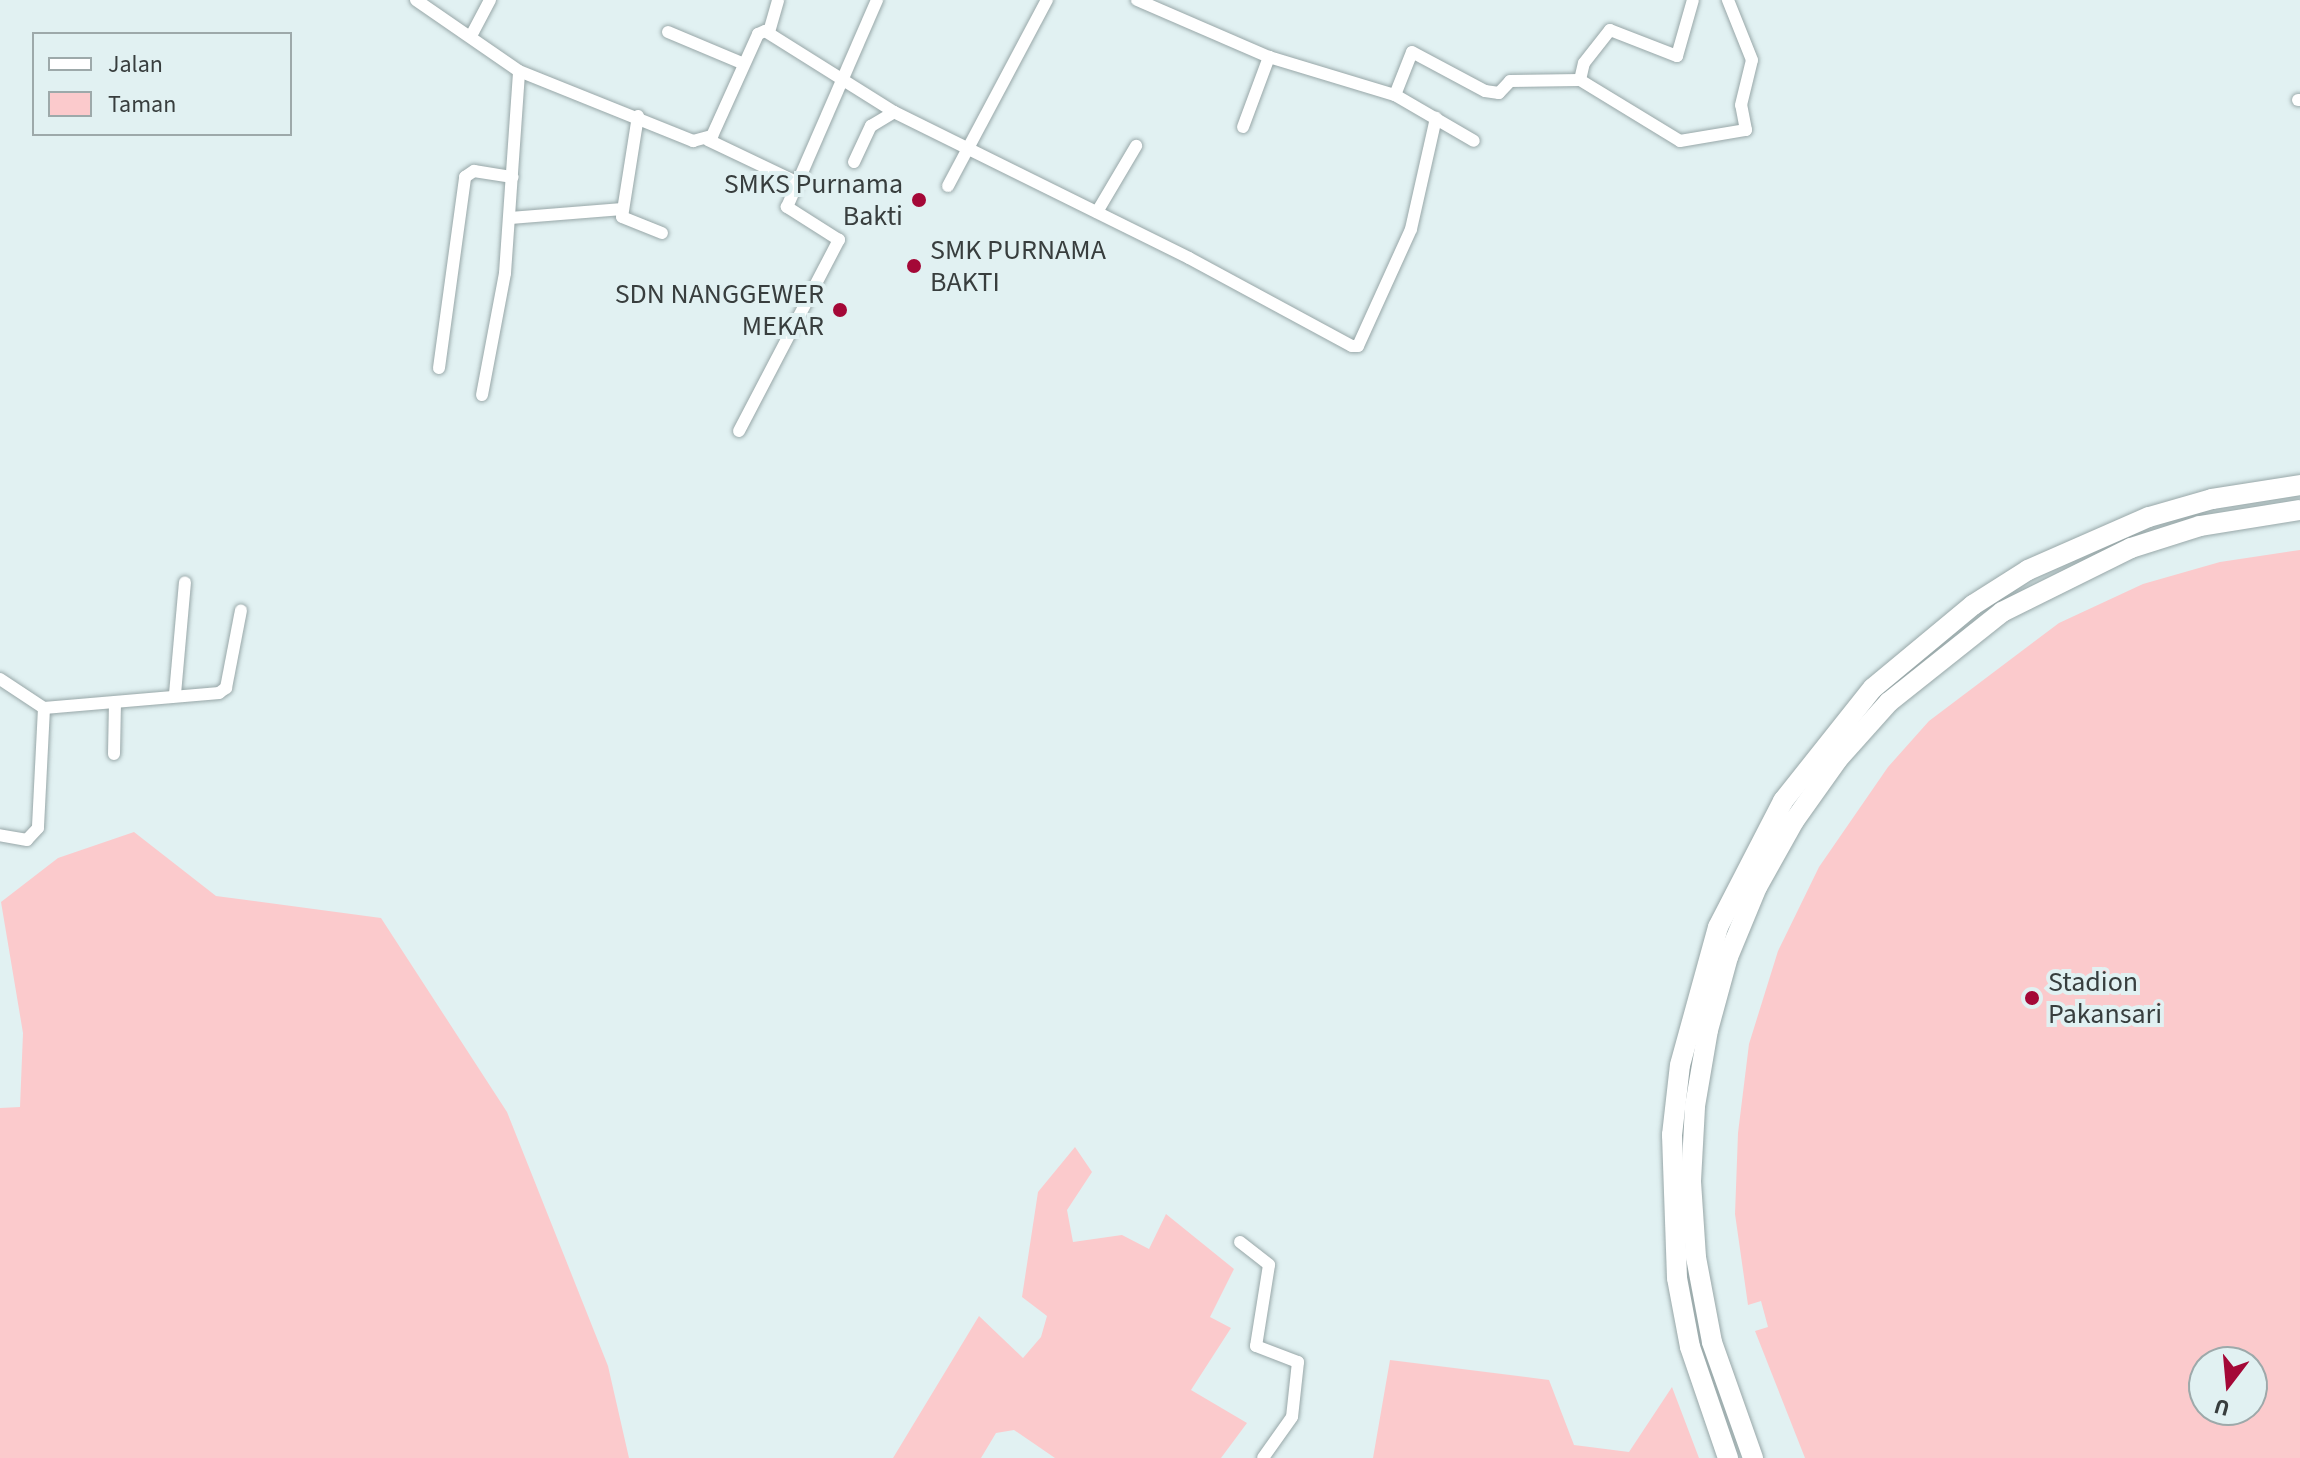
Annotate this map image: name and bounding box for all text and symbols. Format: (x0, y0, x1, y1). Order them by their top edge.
legend (32, 32, 292, 136)
text: Jalan (108, 47, 163, 82)
text: Taman (108, 87, 176, 122)
place label: SMKS Purnama Bakti (724, 167, 903, 233)
marker: SMKS Purnama Bakti (910, 191, 928, 209)
place label: SMK PURNAMA BAKTI (930, 233, 1106, 299)
marker: SMK PURNAMA BAKTI (905, 257, 923, 275)
place label: SDN NANGGEWER MEKAR (615, 277, 824, 343)
marker: SDN NANGGEWER MEKAR (831, 301, 849, 319)
place label: Stadion Pakansari (2048, 965, 2162, 1031)
marker: Stadion Pakansari (2023, 989, 2041, 1007)
north arrow (2188, 1346, 2268, 1426)
text: U (2210, 1390, 2233, 1425)

